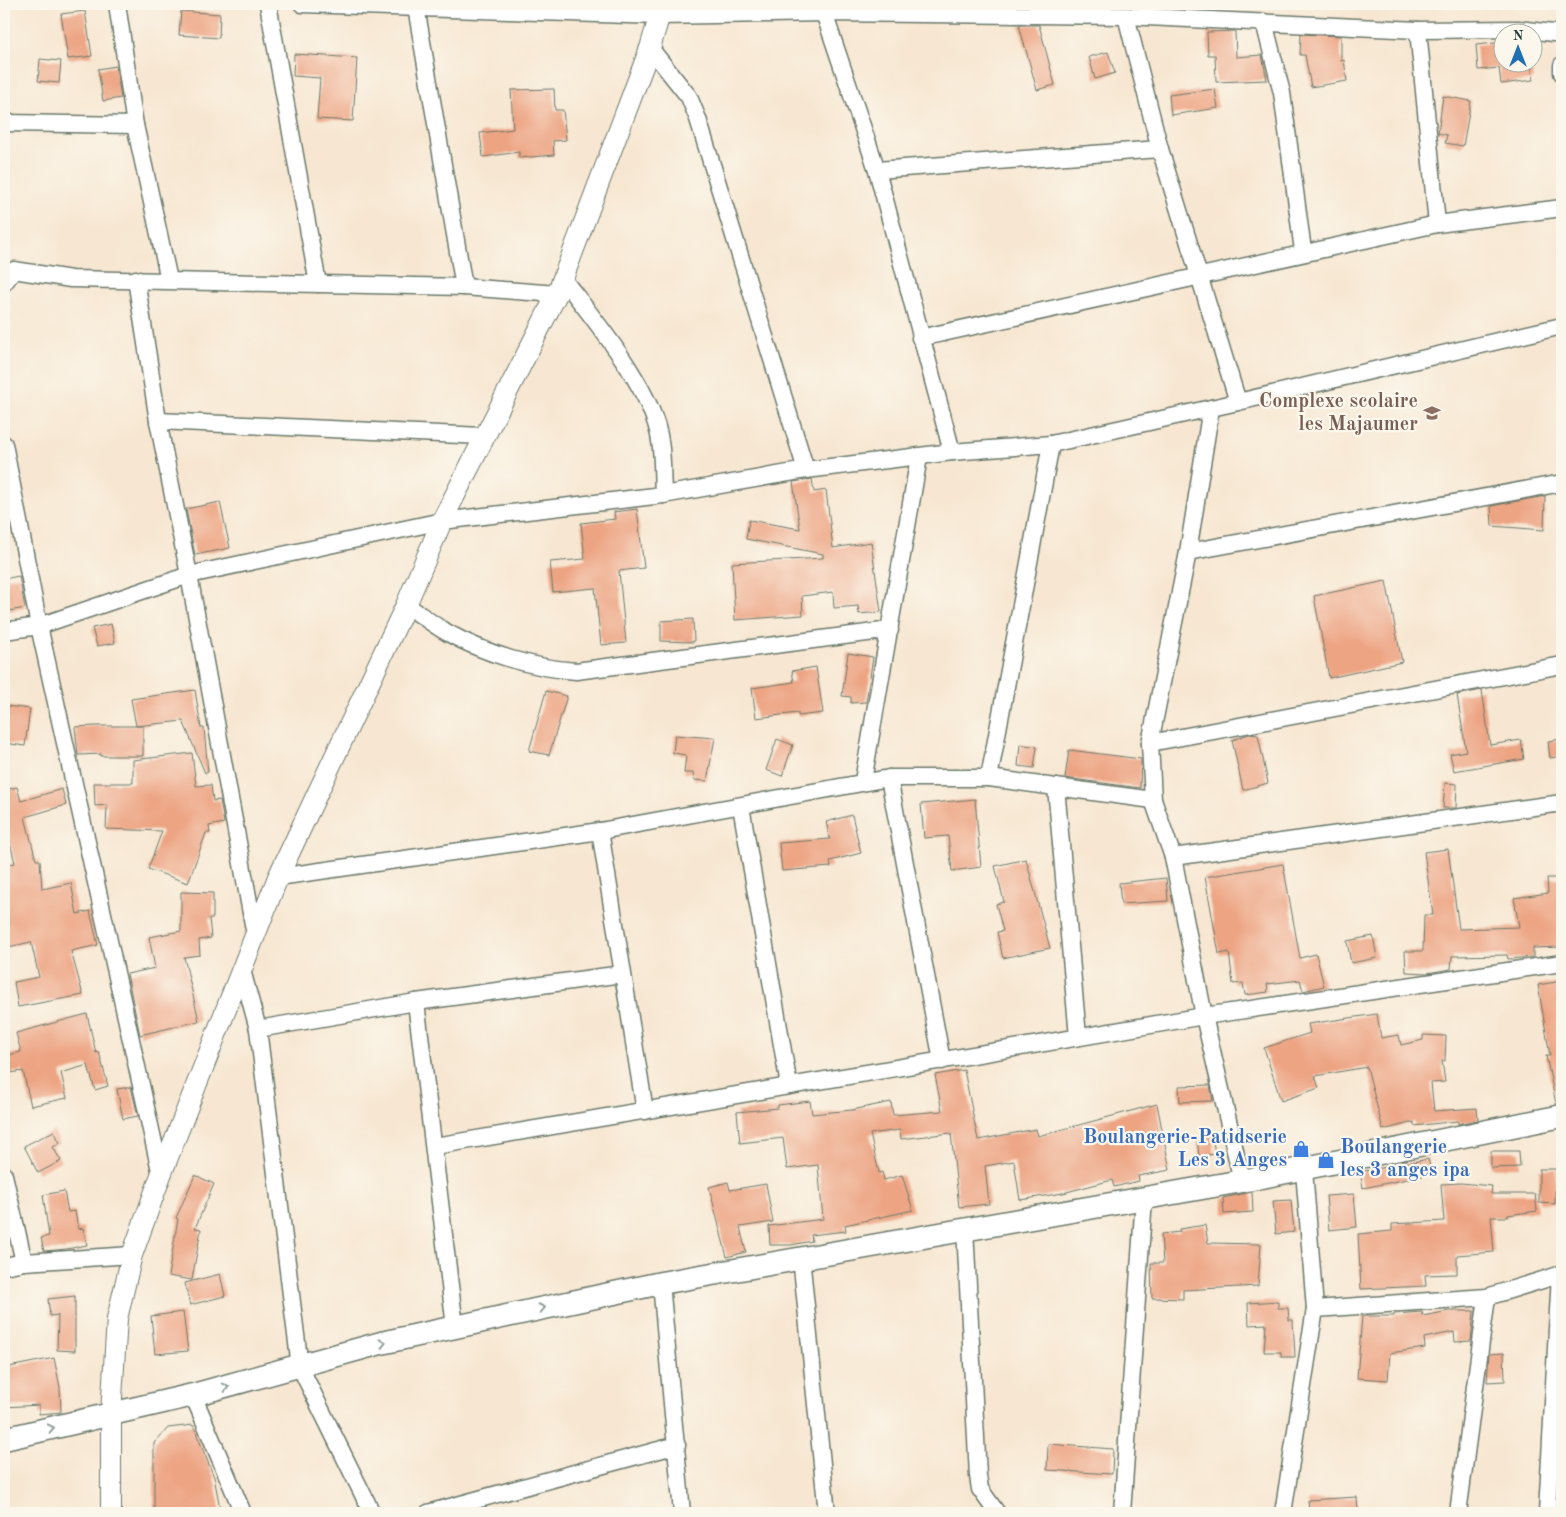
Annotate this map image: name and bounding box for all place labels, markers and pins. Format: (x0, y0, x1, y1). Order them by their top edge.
place label: Complexe scolaire les Majaumer (1259, 392, 1418, 435)
school or university icon: Complexe scolaire les Majaumer (1422, 403, 1442, 423)
place label: Boulangerie-Patidserie Les 3 Anges (1083, 1128, 1287, 1171)
place label: Boulangerie les 3 anges ipa (1340, 1138, 1470, 1181)
shop icon: Boulangerie-Patidserie Les 3 Anges (1291, 1139, 1311, 1159)
shop icon: Boulangerie les 3 anges ipa (1316, 1150, 1336, 1170)

